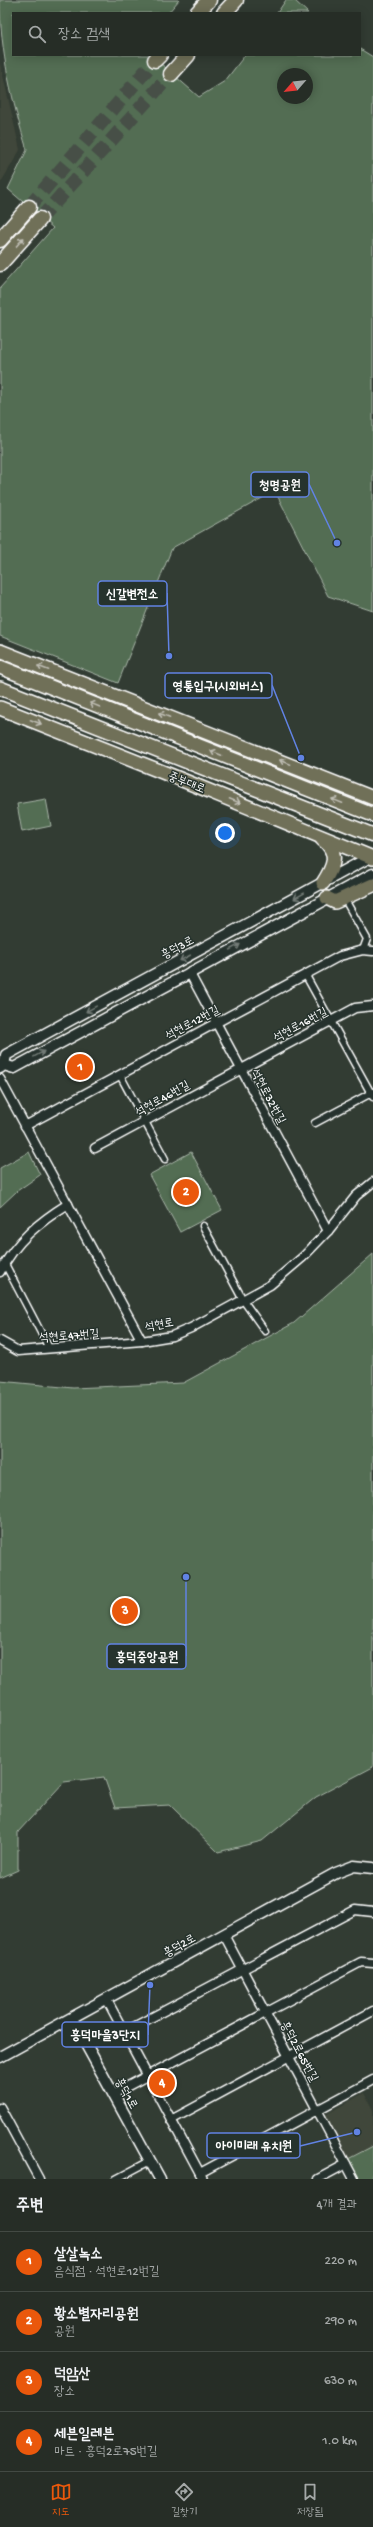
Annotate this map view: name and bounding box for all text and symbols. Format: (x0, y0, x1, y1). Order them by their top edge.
search box (12, 12, 361, 56)
icon: search (26, 23, 48, 45)
text: 장소 검색 (58, 26, 110, 44)
north arrow (277, 68, 313, 104)
one-way arrow (15, 237, 24, 247)
callout: 청명공원 (251, 472, 309, 497)
text: 청명공원 (259, 478, 301, 494)
callout: 신갈변전소 (98, 581, 167, 606)
text: 신갈변전소 (106, 588, 159, 603)
one-way arrow (37, 664, 49, 672)
callout: 영통입구(시외버스) (165, 673, 272, 698)
text: 영통입구(시외버스) (172, 680, 264, 695)
one-way arrow (90, 701, 102, 708)
one-way arrow (158, 711, 170, 719)
one-way arrow (30, 719, 42, 727)
one-way arrow (210, 748, 222, 756)
one-way arrow (280, 758, 292, 766)
street label: 중부대로 (166, 770, 207, 798)
one-way arrow (331, 796, 343, 804)
one-way arrow (229, 798, 241, 806)
your location (215, 823, 235, 843)
one-way arrow (293, 893, 305, 901)
street label: 흥덕3로 (159, 933, 197, 963)
one-way arrow (229, 943, 241, 951)
one-way arrow (179, 955, 191, 962)
street label: 석현로12번길 (164, 1004, 223, 1044)
one-way arrow (85, 1006, 97, 1013)
street label: 석현로16번길 (272, 1006, 331, 1046)
one-way arrow (33, 1050, 45, 1057)
pin: 1 (67, 1052, 93, 1082)
street label: 석현로32번길 (247, 1067, 288, 1127)
street label: 석현로46번길 (133, 1079, 193, 1120)
pin: 2 (173, 1177, 199, 1207)
street label: 석현로 (144, 1317, 175, 1335)
street label: 석현로47번길 (39, 1328, 100, 1346)
pin: 3 (112, 1596, 138, 1626)
callout: 흥덕중앙공원 (107, 1644, 186, 1669)
text: 흥덕중앙공원 (116, 1650, 178, 1666)
street label: 흥덕2로 (161, 1931, 199, 1961)
street label: 흥덕2로65번길 (276, 2019, 321, 2085)
callout: 흥덕마을3단지 (62, 2022, 148, 2047)
text: 흥덕마을3단지 (70, 2028, 140, 2044)
pin: 4 (149, 2068, 175, 2098)
street label: 흥덕1로 (111, 2075, 140, 2112)
callout: 아이미래 유치원 (207, 2133, 300, 2158)
text: 아이미래 유치원 (216, 2139, 292, 2155)
text: 주변 (16, 2197, 43, 2217)
text: 4개 결과 (316, 2198, 357, 2213)
text: 살살녹소 (54, 2246, 102, 2264)
text: 1 (26, 2254, 32, 2269)
text: 220 m (325, 2254, 357, 2269)
text: 음식점 · 석현로12번길 (54, 2265, 160, 2280)
text: 황소별자리공원 (54, 2306, 139, 2324)
text: 2 (26, 2314, 32, 2329)
text: 290 m (324, 2314, 357, 2329)
text: 공원 (54, 2325, 75, 2340)
text: 덕암산 (54, 2366, 90, 2384)
text: 3 (26, 2374, 32, 2389)
text: 630 m (324, 2374, 357, 2389)
text: 장소 (54, 2385, 75, 2400)
text: 세븐일레븐 (54, 2426, 114, 2444)
text: 4 (26, 2434, 32, 2449)
text: 1.0 km (322, 2434, 357, 2449)
text: 마트 · 흥덕2로75번길 (54, 2445, 157, 2460)
tab: 지도 (50, 2481, 72, 2519)
tab: 길찾기 (171, 2481, 197, 2519)
tab: 저장됨 (297, 2481, 323, 2519)

